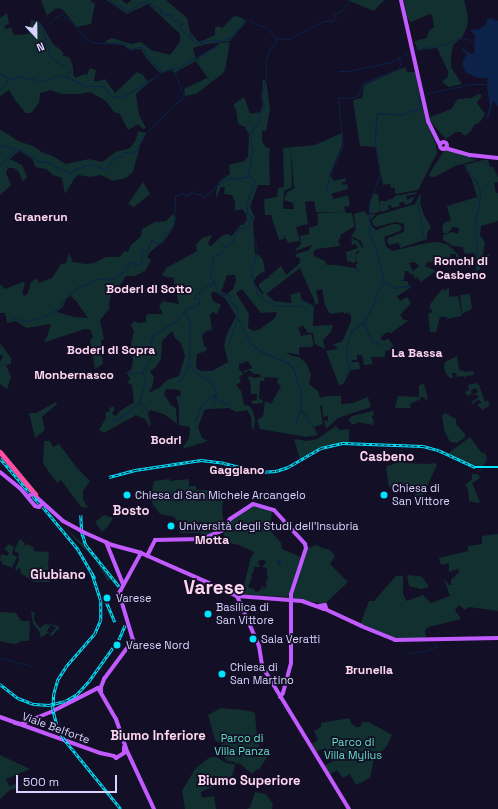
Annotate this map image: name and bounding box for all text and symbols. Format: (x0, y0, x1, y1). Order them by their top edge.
north arrow (16, 16, 56, 56)
text: N (34, 39, 47, 55)
district label: Granerun (14, 211, 68, 225)
district label: Ronchi di Casbeno (434, 255, 488, 283)
district label: Boderi di Sotto (106, 283, 192, 297)
district label: Boderi di Sopra (67, 344, 155, 358)
district label: La Bassa (392, 347, 442, 361)
district label: Monbernasco (34, 369, 114, 383)
district label: Bodri (151, 434, 181, 448)
district label: Casbeno (360, 449, 414, 465)
district label: Gaggiano (210, 464, 264, 478)
place label: Chiesa di San Vittore (392, 482, 450, 508)
place label: Chiesa di San Michele Arcangelo (135, 488, 306, 502)
marker: Chiesa di San Michele Arcangelo (122, 490, 132, 500)
marker: Chiesa di San Vittore (379, 490, 389, 500)
district label: Bosto (113, 503, 149, 519)
place label: Università degli Studi dell'Insubria (179, 519, 359, 533)
marker: Università degli Studi dell'Insubria (166, 521, 176, 531)
district label: Motta (195, 534, 229, 548)
district label: Giubiano (30, 567, 86, 583)
district label: Varese (183, 577, 245, 599)
place label: Varese (116, 591, 152, 605)
marker: Varese (101, 592, 113, 604)
place label: Basilica di San Vittore (216, 601, 274, 627)
marker: Basilica di San Vittore (203, 609, 213, 619)
place label: Sala Veratti (261, 632, 320, 646)
marker: Sala Veratti (248, 634, 258, 644)
place label: Varese Nord (126, 638, 189, 652)
marker: Varese Nord (111, 639, 123, 651)
place label: Chiesa di San Martino (230, 661, 294, 687)
district label: Brunella (345, 664, 393, 678)
marker: Chiesa di San Martino (217, 669, 227, 679)
street label: Viale Belforte (20, 710, 92, 746)
district label: Biumo Inferiore (110, 728, 206, 744)
park label: Parco di Villa Panza (214, 732, 270, 758)
park label: Parco di Villa Mylius (324, 736, 382, 762)
scale bar (18, 767, 119, 793)
district label: Biumo Superiore (197, 773, 301, 789)
text: 500 m (23, 774, 59, 790)

